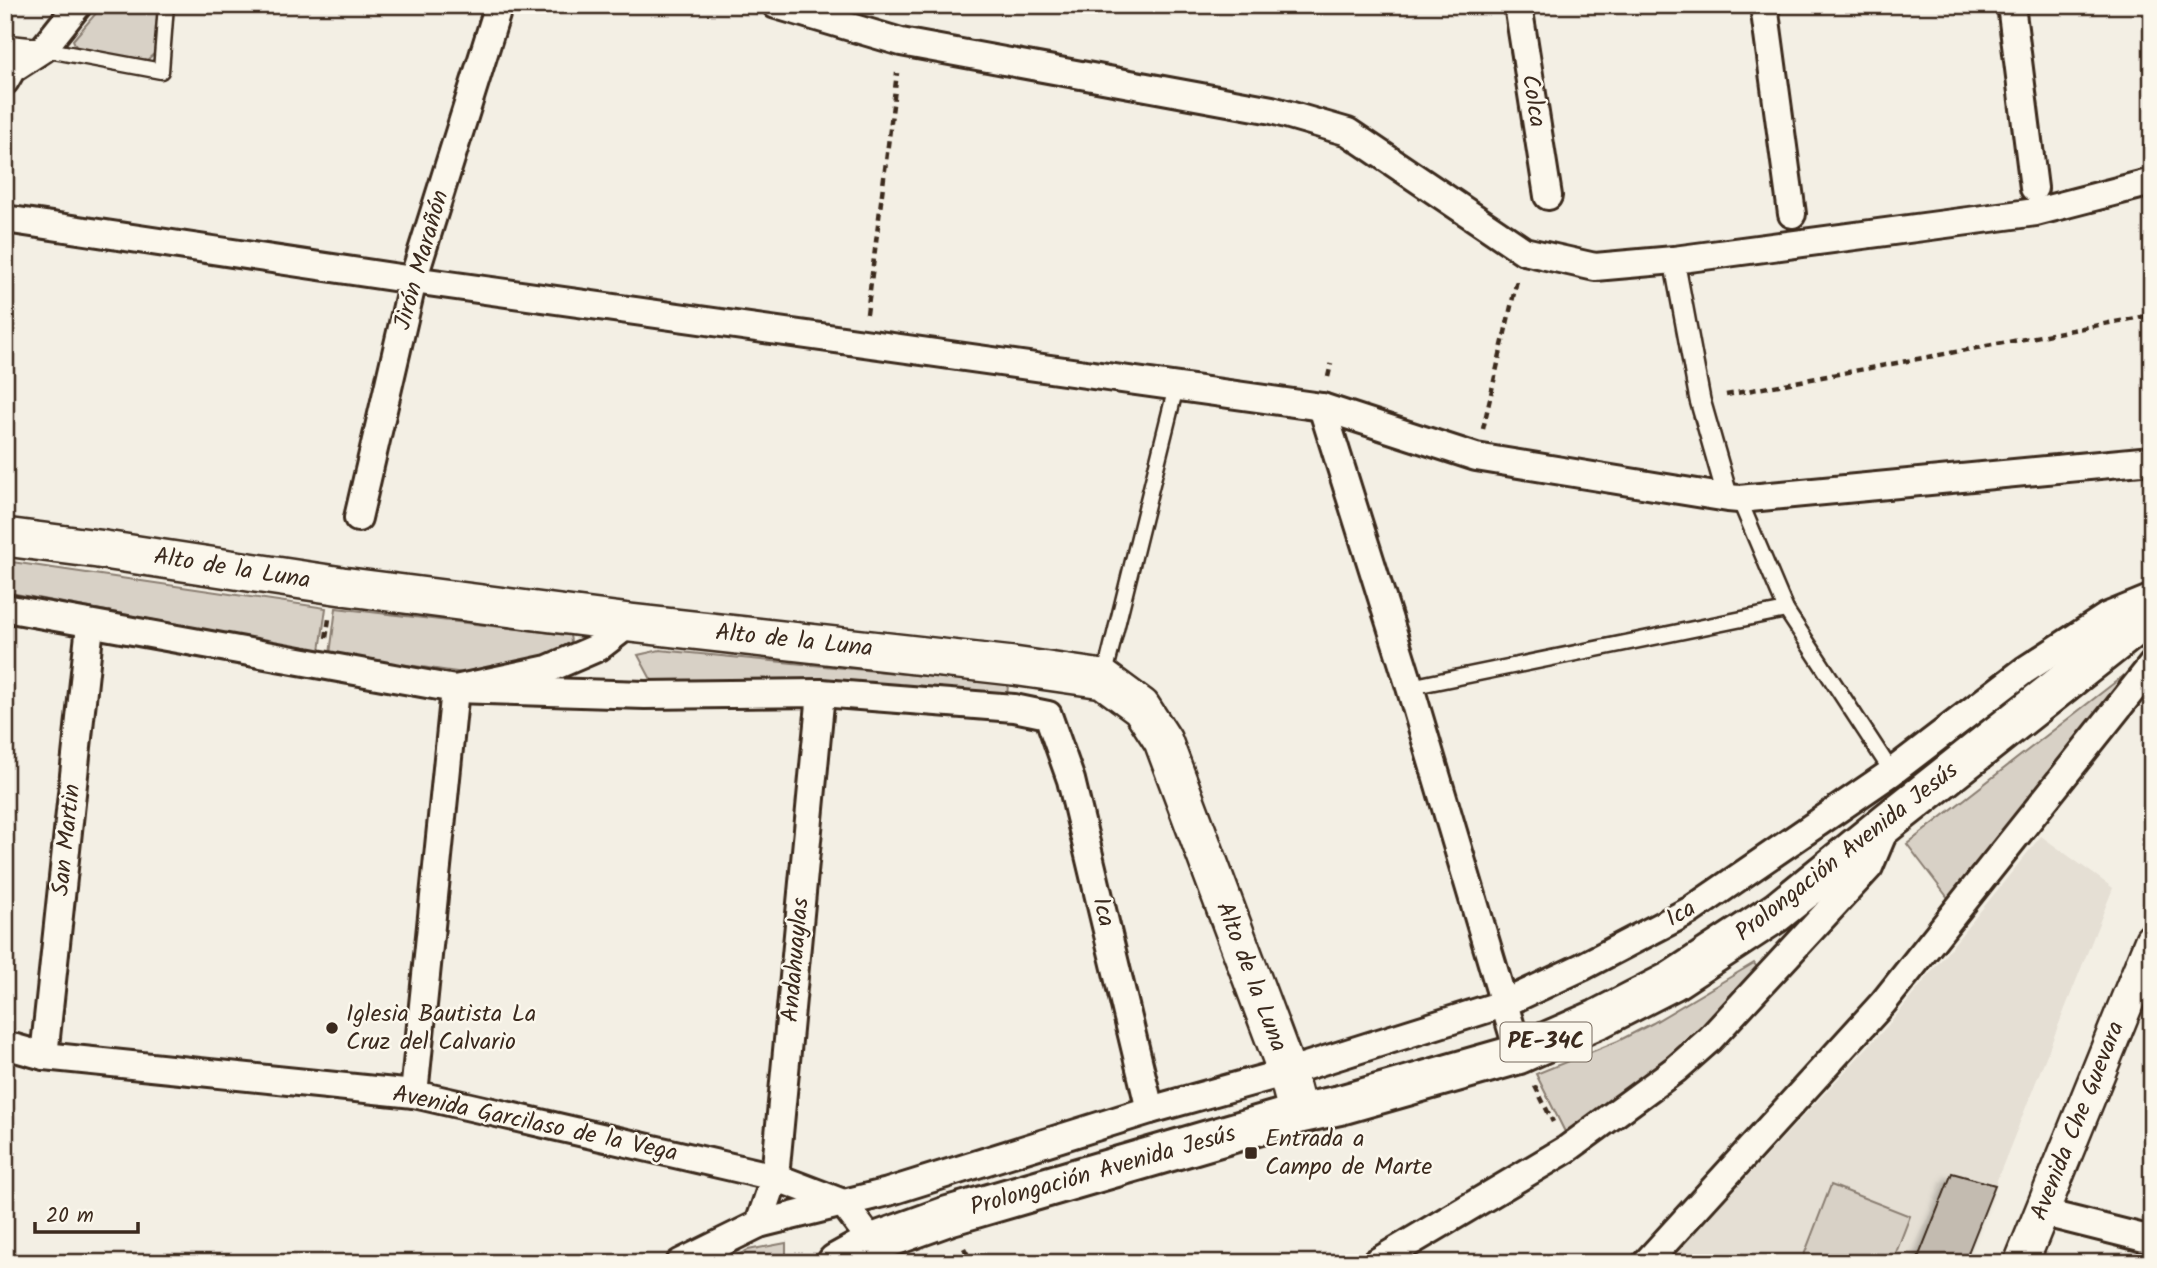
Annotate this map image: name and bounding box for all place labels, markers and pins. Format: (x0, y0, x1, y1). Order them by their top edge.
place label: Iglesia Bautista La Cruz del Calvario (346, 995, 536, 1062)
marker: Iglesia Bautista La Cruz del Calvario (324, 1020, 340, 1036)
place label: Entrada a Campo de Marte (1265, 1120, 1433, 1187)
marker: Entrada a Campo de Marte (1243, 1145, 1259, 1161)

